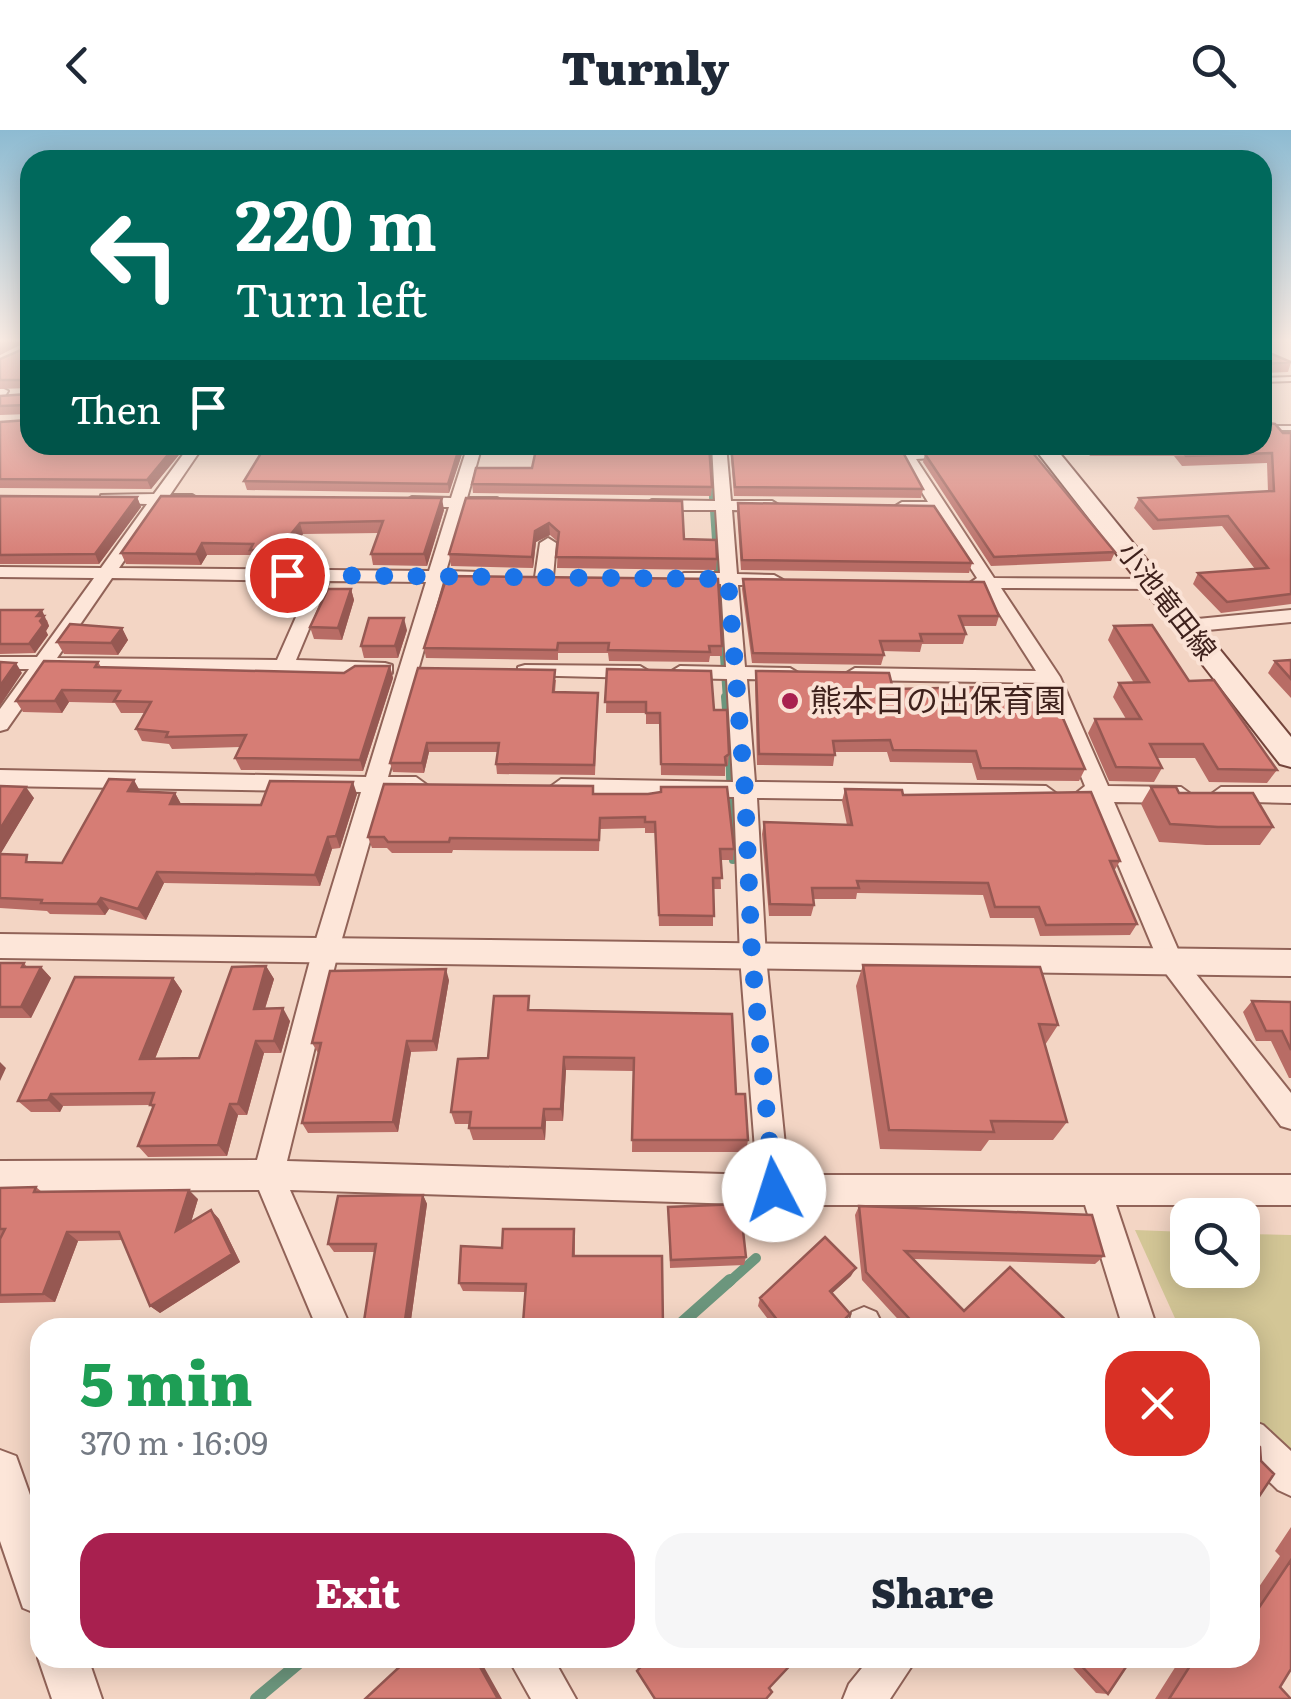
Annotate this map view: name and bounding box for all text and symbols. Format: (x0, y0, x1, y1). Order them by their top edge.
text: Turnly (562, 32, 729, 99)
icon: back (50, 38, 105, 93)
icon: search (1186, 38, 1241, 93)
text: 220 m (235, 169, 437, 273)
icon: left (70, 190, 200, 320)
text: Turn left (235, 264, 427, 331)
text: Then (70, 379, 161, 436)
icon: arrive (181, 380, 236, 435)
street label: 小池竜田線 (1109, 532, 1228, 668)
pin (245, 533, 330, 618)
icon: arrive (260, 548, 315, 603)
place label: 熊本日の出保育園 (810, 674, 1066, 722)
marker: 熊本日の出保育園 (779, 690, 801, 712)
position arrow (722, 1138, 826, 1242)
map controls (1170, 1198, 1260, 1288)
button: search (1170, 1198, 1260, 1288)
text: 5 min (80, 1335, 253, 1424)
button: close (1105, 1351, 1210, 1456)
text: 370 m · 16:09 (80, 1417, 268, 1465)
button: Exit (80, 1533, 635, 1648)
button: Share (655, 1533, 1210, 1648)

